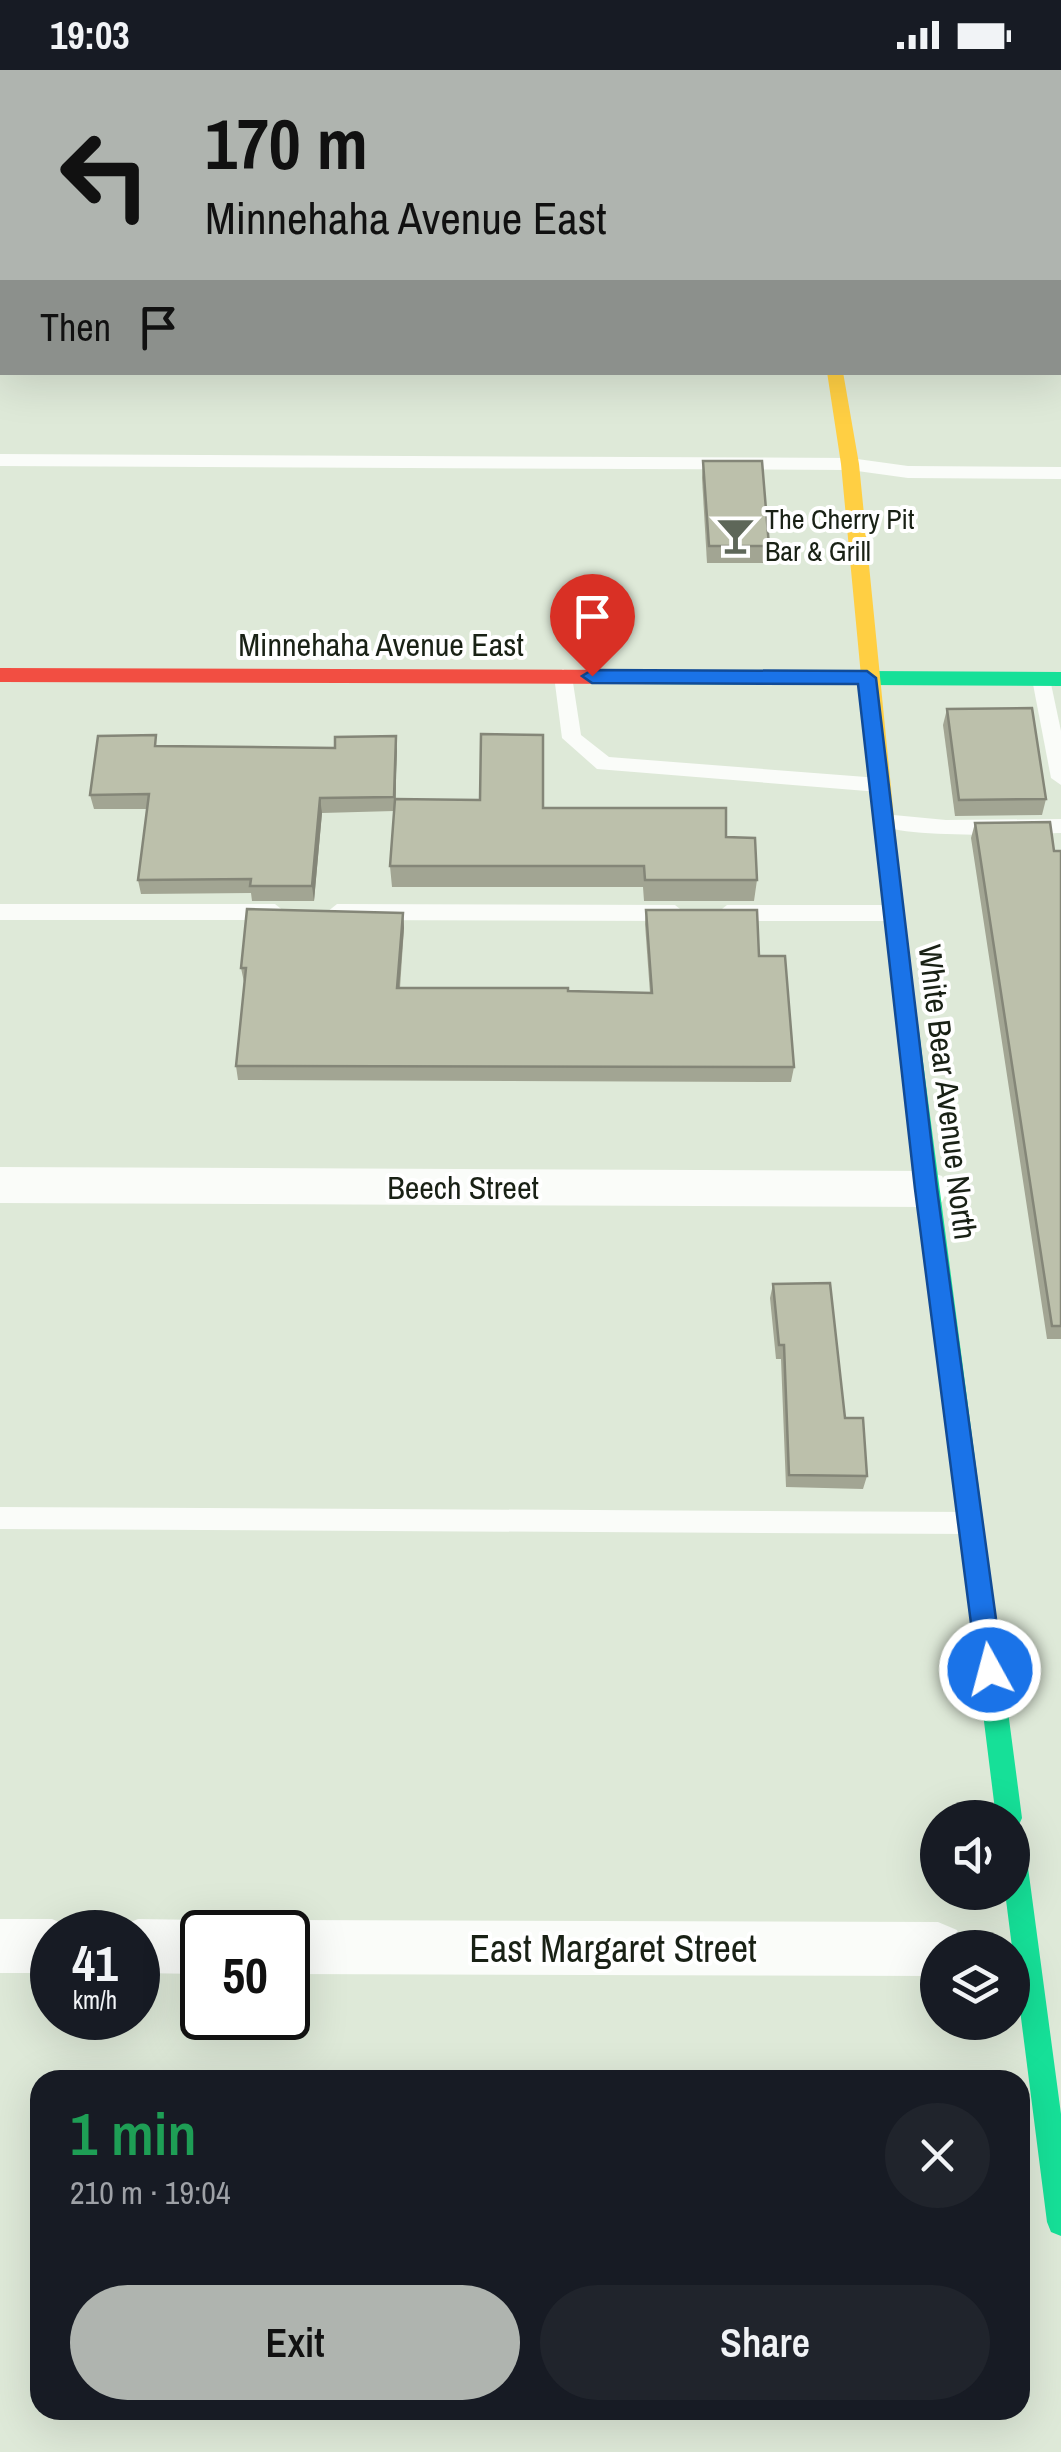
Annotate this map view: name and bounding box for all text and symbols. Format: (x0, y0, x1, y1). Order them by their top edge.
text: 19:03 (50, 10, 130, 61)
text: 170 m (205, 97, 368, 191)
icon: left (40, 110, 170, 240)
text: Minnehaha Avenue East (205, 187, 607, 248)
icon: arrive (131, 300, 186, 355)
text: Then (40, 302, 111, 353)
place label: The Cherry Pit Bar & Grill (765, 500, 914, 570)
bar icon: The Cherry Pit Bar & Grill (714, 514, 756, 556)
pin (550, 574, 635, 677)
icon: arrive (565, 589, 620, 644)
street label: Minnehaha Avenue East (238, 623, 524, 666)
street label: White Bear Avenue North (909, 942, 987, 1242)
street label: Beech Street (387, 1166, 539, 1209)
position arrow (938, 1618, 1042, 1722)
map controls (920, 1800, 1030, 2040)
button: sound (920, 1800, 1030, 1910)
speed limit sign: 50 (180, 1910, 310, 2040)
street label: East Margaret Street (469, 1923, 757, 1974)
text: 41 (72, 1929, 118, 1997)
button: layers (920, 1930, 1030, 2040)
text: km/h (73, 1983, 117, 2017)
text: 1 min (70, 2093, 197, 2174)
button: close (885, 2103, 990, 2208)
text: 210 m · 19:04 (70, 2171, 230, 2214)
button: Exit (70, 2285, 520, 2400)
button: Share (540, 2285, 990, 2400)

